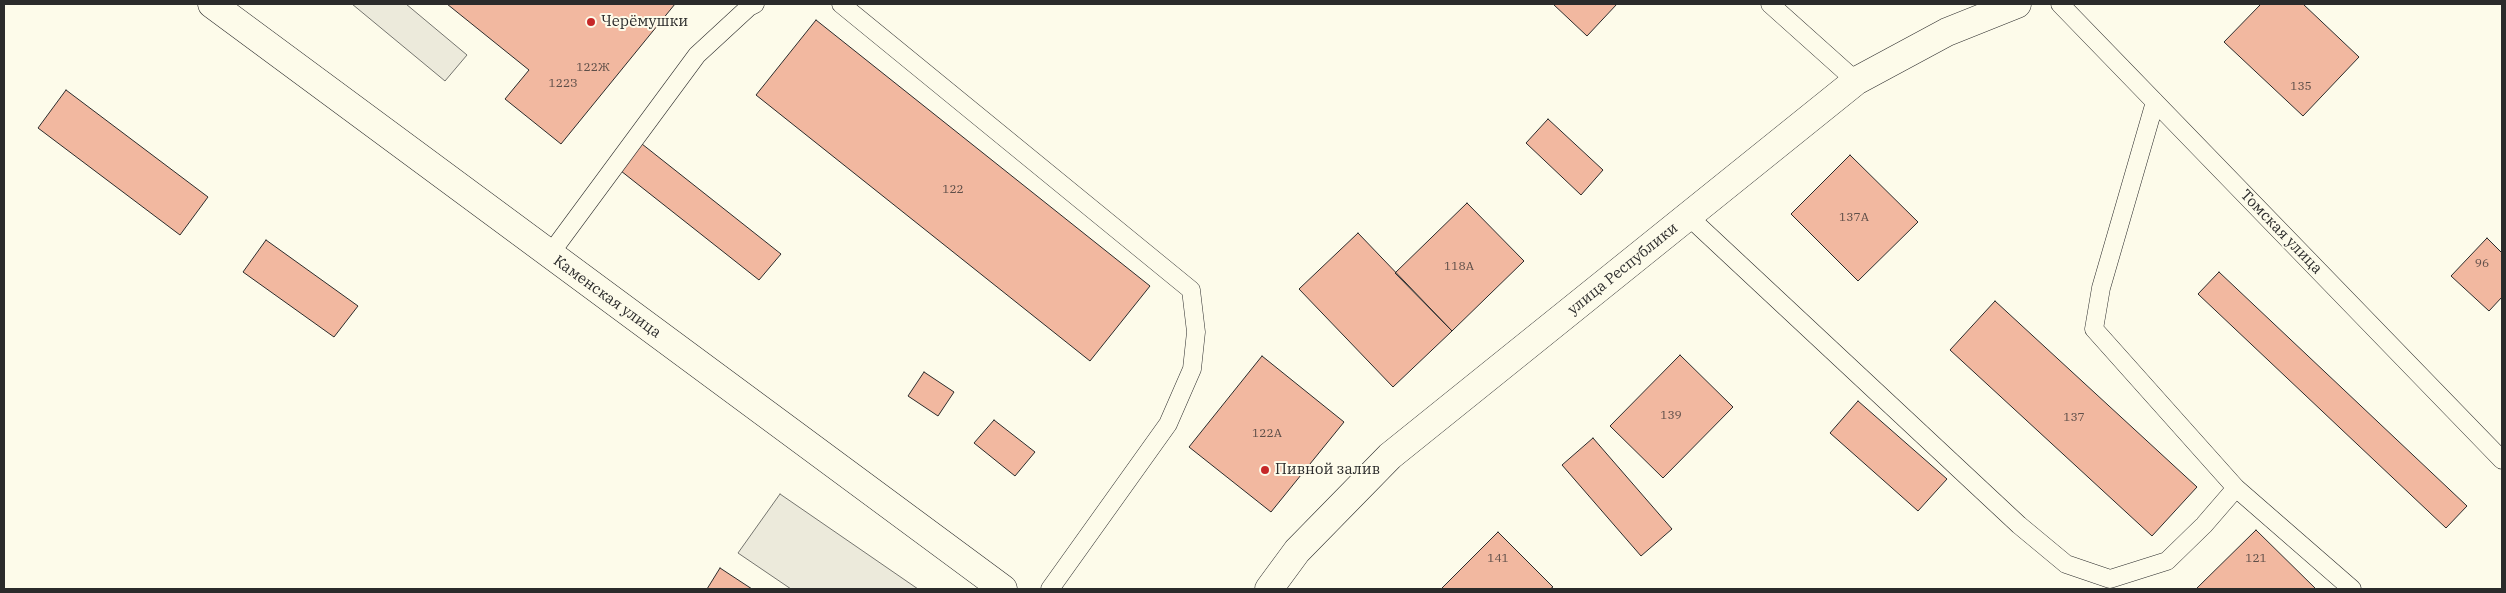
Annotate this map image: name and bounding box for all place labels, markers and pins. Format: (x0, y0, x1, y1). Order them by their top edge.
place label: Черёмушки (601, 13, 688, 31)
marker: Черёмушки (585, 16, 597, 28)
place label: Пивной залив (1275, 461, 1380, 479)
marker: Пивной залив (1259, 464, 1271, 476)

